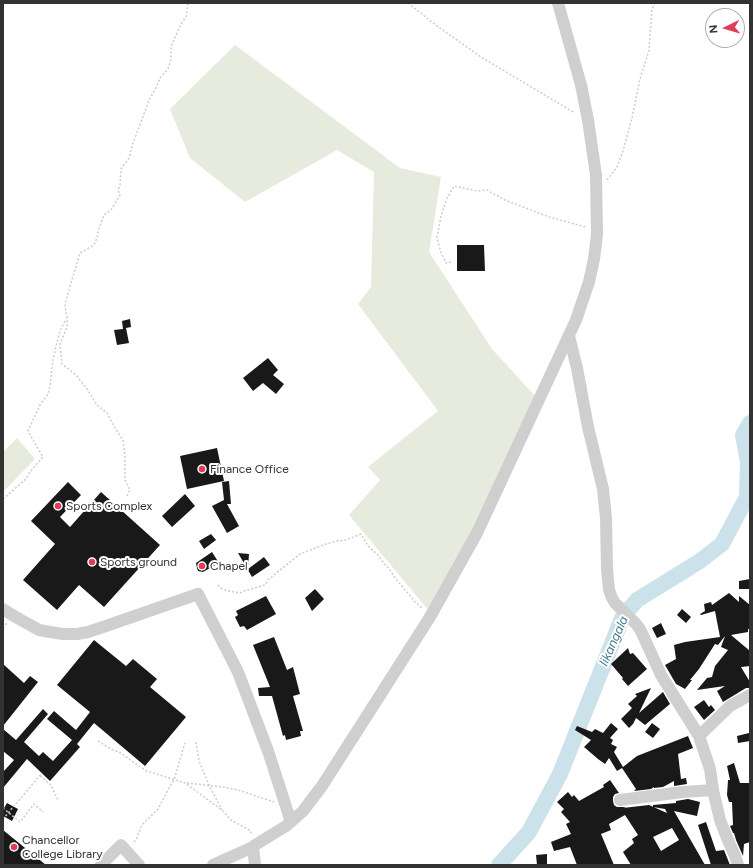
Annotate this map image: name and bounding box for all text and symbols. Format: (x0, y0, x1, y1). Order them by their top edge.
north arrow (705, 8, 745, 48)
text: N (707, 24, 720, 34)
place label: Finance Office (210, 462, 289, 476)
marker: Finance Office (197, 464, 207, 474)
place label: Sports Complex (66, 499, 152, 513)
marker: Sports Complex (53, 501, 63, 511)
place label: Sports ground (100, 555, 177, 569)
marker: Sports ground (87, 557, 97, 567)
place label: Chapel (210, 559, 248, 573)
marker: Chapel (197, 561, 207, 571)
water label: likangala (596, 614, 632, 668)
place label: Chancellor College Library (22, 833, 103, 861)
marker: Chancellor College Library (9, 842, 19, 852)

